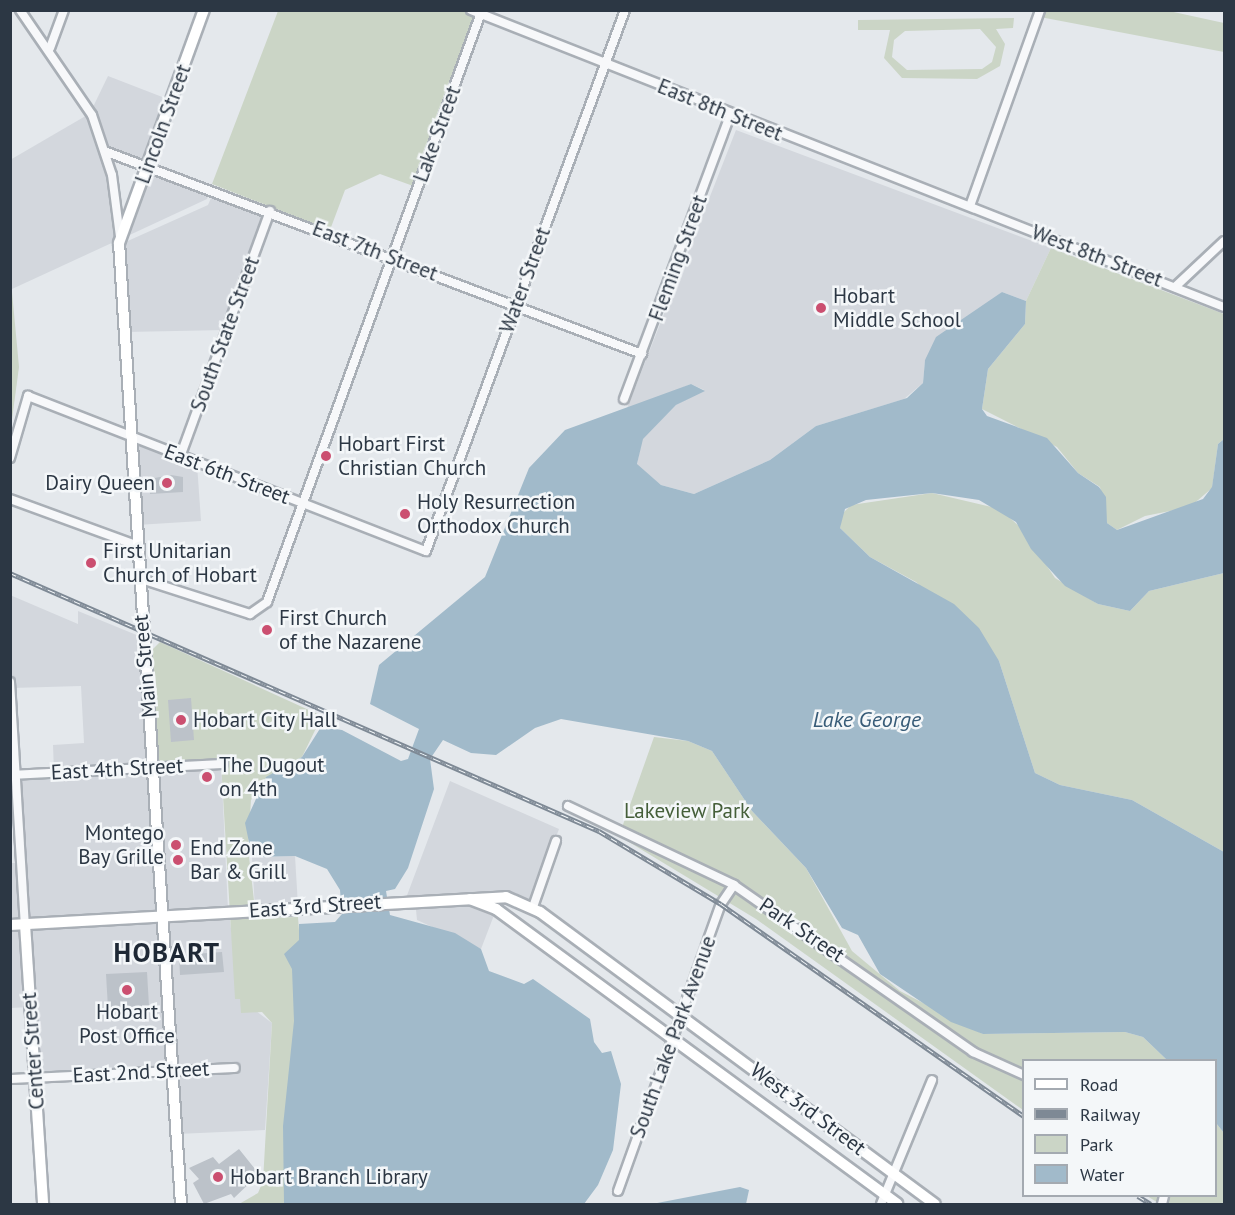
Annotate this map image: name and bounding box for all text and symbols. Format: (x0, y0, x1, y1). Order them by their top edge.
street label: Lincoln Street (130, 61, 196, 187)
street label: East 8th Street (654, 73, 786, 147)
street label: Lake Street (408, 82, 466, 186)
street label: Fleming Street (644, 192, 712, 324)
street label: East 7th Street (309, 216, 441, 286)
street label: West 8th Street (1028, 220, 1166, 292)
street label: Water Street (494, 224, 556, 336)
street label: South State Street (185, 253, 265, 415)
place label: Hobart Middle School (833, 283, 961, 333)
marker: Hobart Middle School (814, 301, 828, 315)
place label: Hobart First Christian Church (338, 431, 486, 481)
street label: East 6th Street (161, 438, 293, 510)
marker: Hobart First Christian Church (319, 449, 333, 463)
place label: Dairy Queen (44, 470, 155, 496)
marker: Dairy Queen (160, 476, 174, 490)
place label: Holy Resurrection Orthodox Church (417, 489, 576, 539)
marker: Holy Resurrection Orthodox Church (398, 507, 412, 521)
place label: First Unitarian Church of Hobart (103, 538, 257, 588)
marker: First Unitarian Church of Hobart (84, 556, 98, 570)
place label: First Church of the Nazarene (279, 605, 422, 655)
street label: Main Street (128, 613, 162, 719)
marker: First Church of the Nazarene (260, 623, 274, 637)
place label: Hobart City Hall (193, 707, 338, 733)
water label: Lake George (813, 707, 921, 733)
marker: Hobart City Hall (174, 713, 188, 727)
place label: The Dugout on 4th (219, 752, 324, 802)
street label: East 4th Street (50, 753, 184, 785)
marker: The Dugout on 4th (200, 770, 214, 784)
park label: Lakeview Park (624, 798, 750, 824)
place label: Montego Bay Grille (77, 820, 164, 870)
place label: End Zone Bar & Grill (190, 835, 286, 885)
marker: Montego Bay Grille (169, 838, 183, 852)
marker: End Zone Bar & Grill (171, 853, 185, 867)
street label: East 3rd Street (248, 889, 382, 923)
street label: Park Street (754, 892, 850, 968)
street label: South Lake Park Avenue (624, 932, 722, 1142)
district label: HOBART (113, 937, 221, 969)
marker: Hobart Post Office (120, 983, 134, 997)
street label: Center Street (16, 992, 50, 1110)
place label: Hobart Post Office (79, 999, 175, 1049)
street label: East 2nd Street (72, 1056, 210, 1088)
street label: West 3rd Street (745, 1057, 871, 1161)
legend (1022, 1059, 1217, 1197)
text: Road (1080, 1073, 1118, 1096)
text: Railway (1080, 1103, 1140, 1126)
text: Park (1080, 1133, 1113, 1156)
text: Water (1080, 1163, 1124, 1186)
place label: Hobart Branch Library (230, 1164, 428, 1190)
marker: Hobart Branch Library (211, 1170, 225, 1184)

